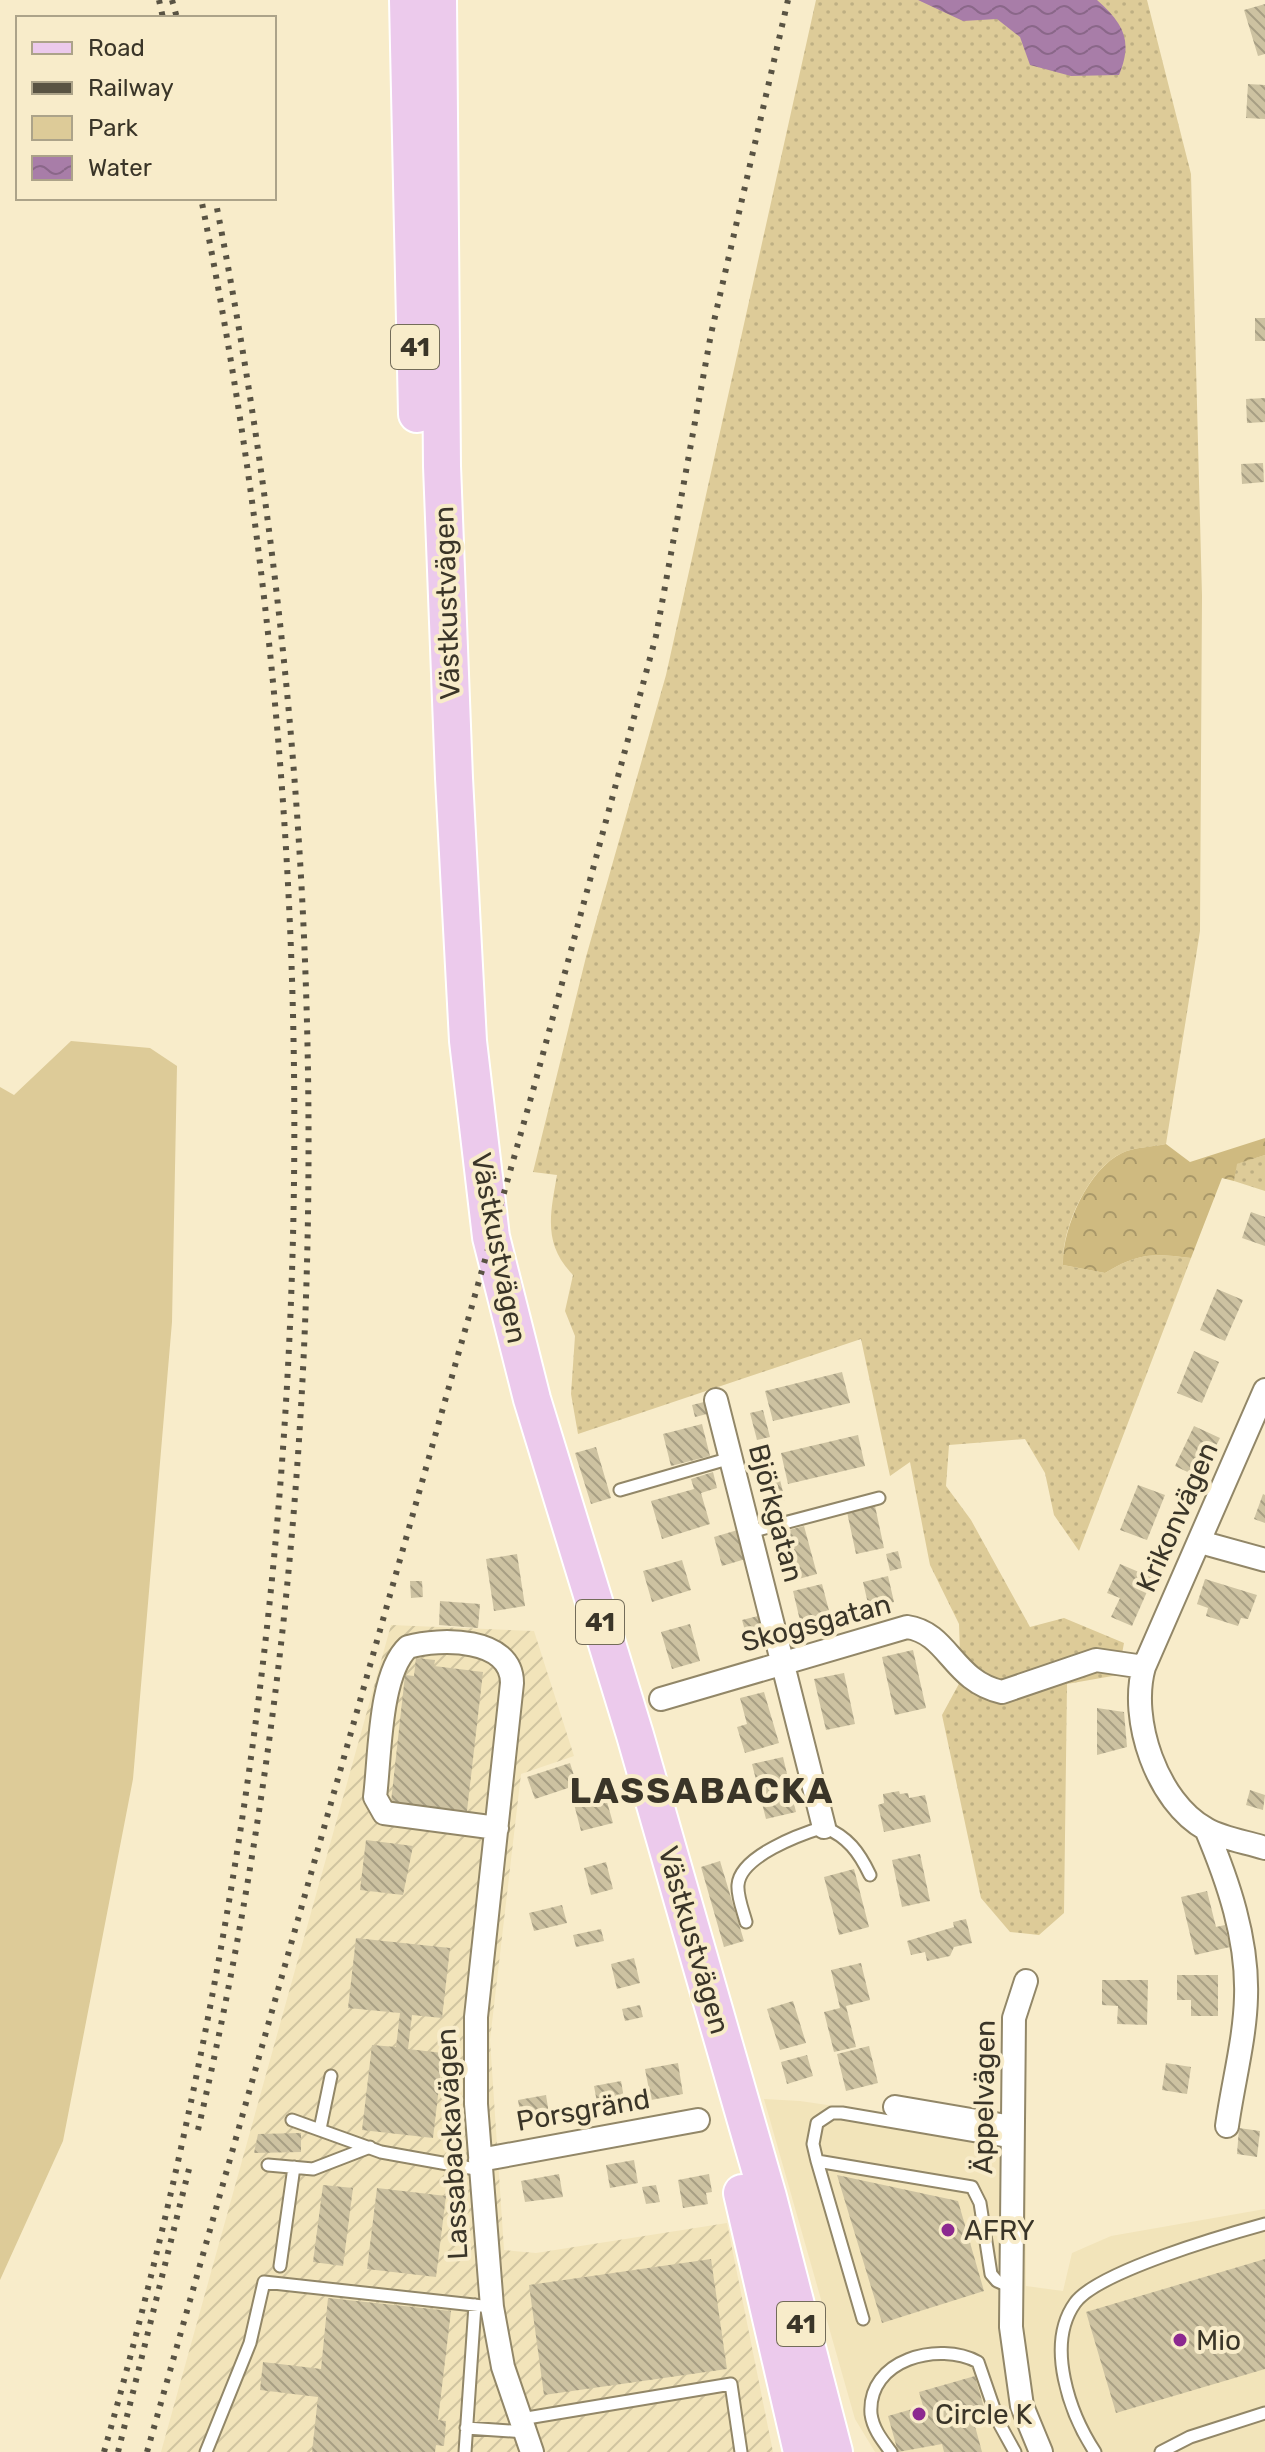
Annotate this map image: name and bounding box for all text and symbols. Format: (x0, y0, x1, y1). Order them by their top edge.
legend (16, 16, 276, 200)
text: Road (88, 34, 145, 62)
text: Railway (88, 74, 174, 102)
text: Park (88, 114, 139, 142)
text: Water (88, 154, 152, 182)
road number: 41 (391, 325, 439, 369)
street label: Västkustvägen (427, 506, 467, 700)
street label: Västkustvägen (464, 1150, 534, 1346)
street label: Krikonvägen (1129, 1437, 1225, 1597)
street label: Björkgatan (742, 1440, 810, 1586)
street label: Skogsgatan (738, 1587, 894, 1659)
road number: 41 (576, 1600, 624, 1644)
district label: LASSABACKA (569, 1769, 835, 1812)
street label: Västkustvägen (651, 1842, 737, 2038)
street label: Äppelvägen (966, 2020, 1002, 2174)
street label: Lassabackavägen (429, 2027, 475, 2261)
street label: Porsgränd (514, 2082, 652, 2138)
place label: AFRY (964, 2214, 1035, 2247)
marker: AFRY (939, 2221, 957, 2239)
road number: 41 (777, 2302, 825, 2346)
place label: Mio (1196, 2324, 1241, 2357)
marker: Mio (1171, 2331, 1189, 2349)
place label: Circle K (935, 2398, 1033, 2431)
marker: Circle K (910, 2405, 928, 2423)

